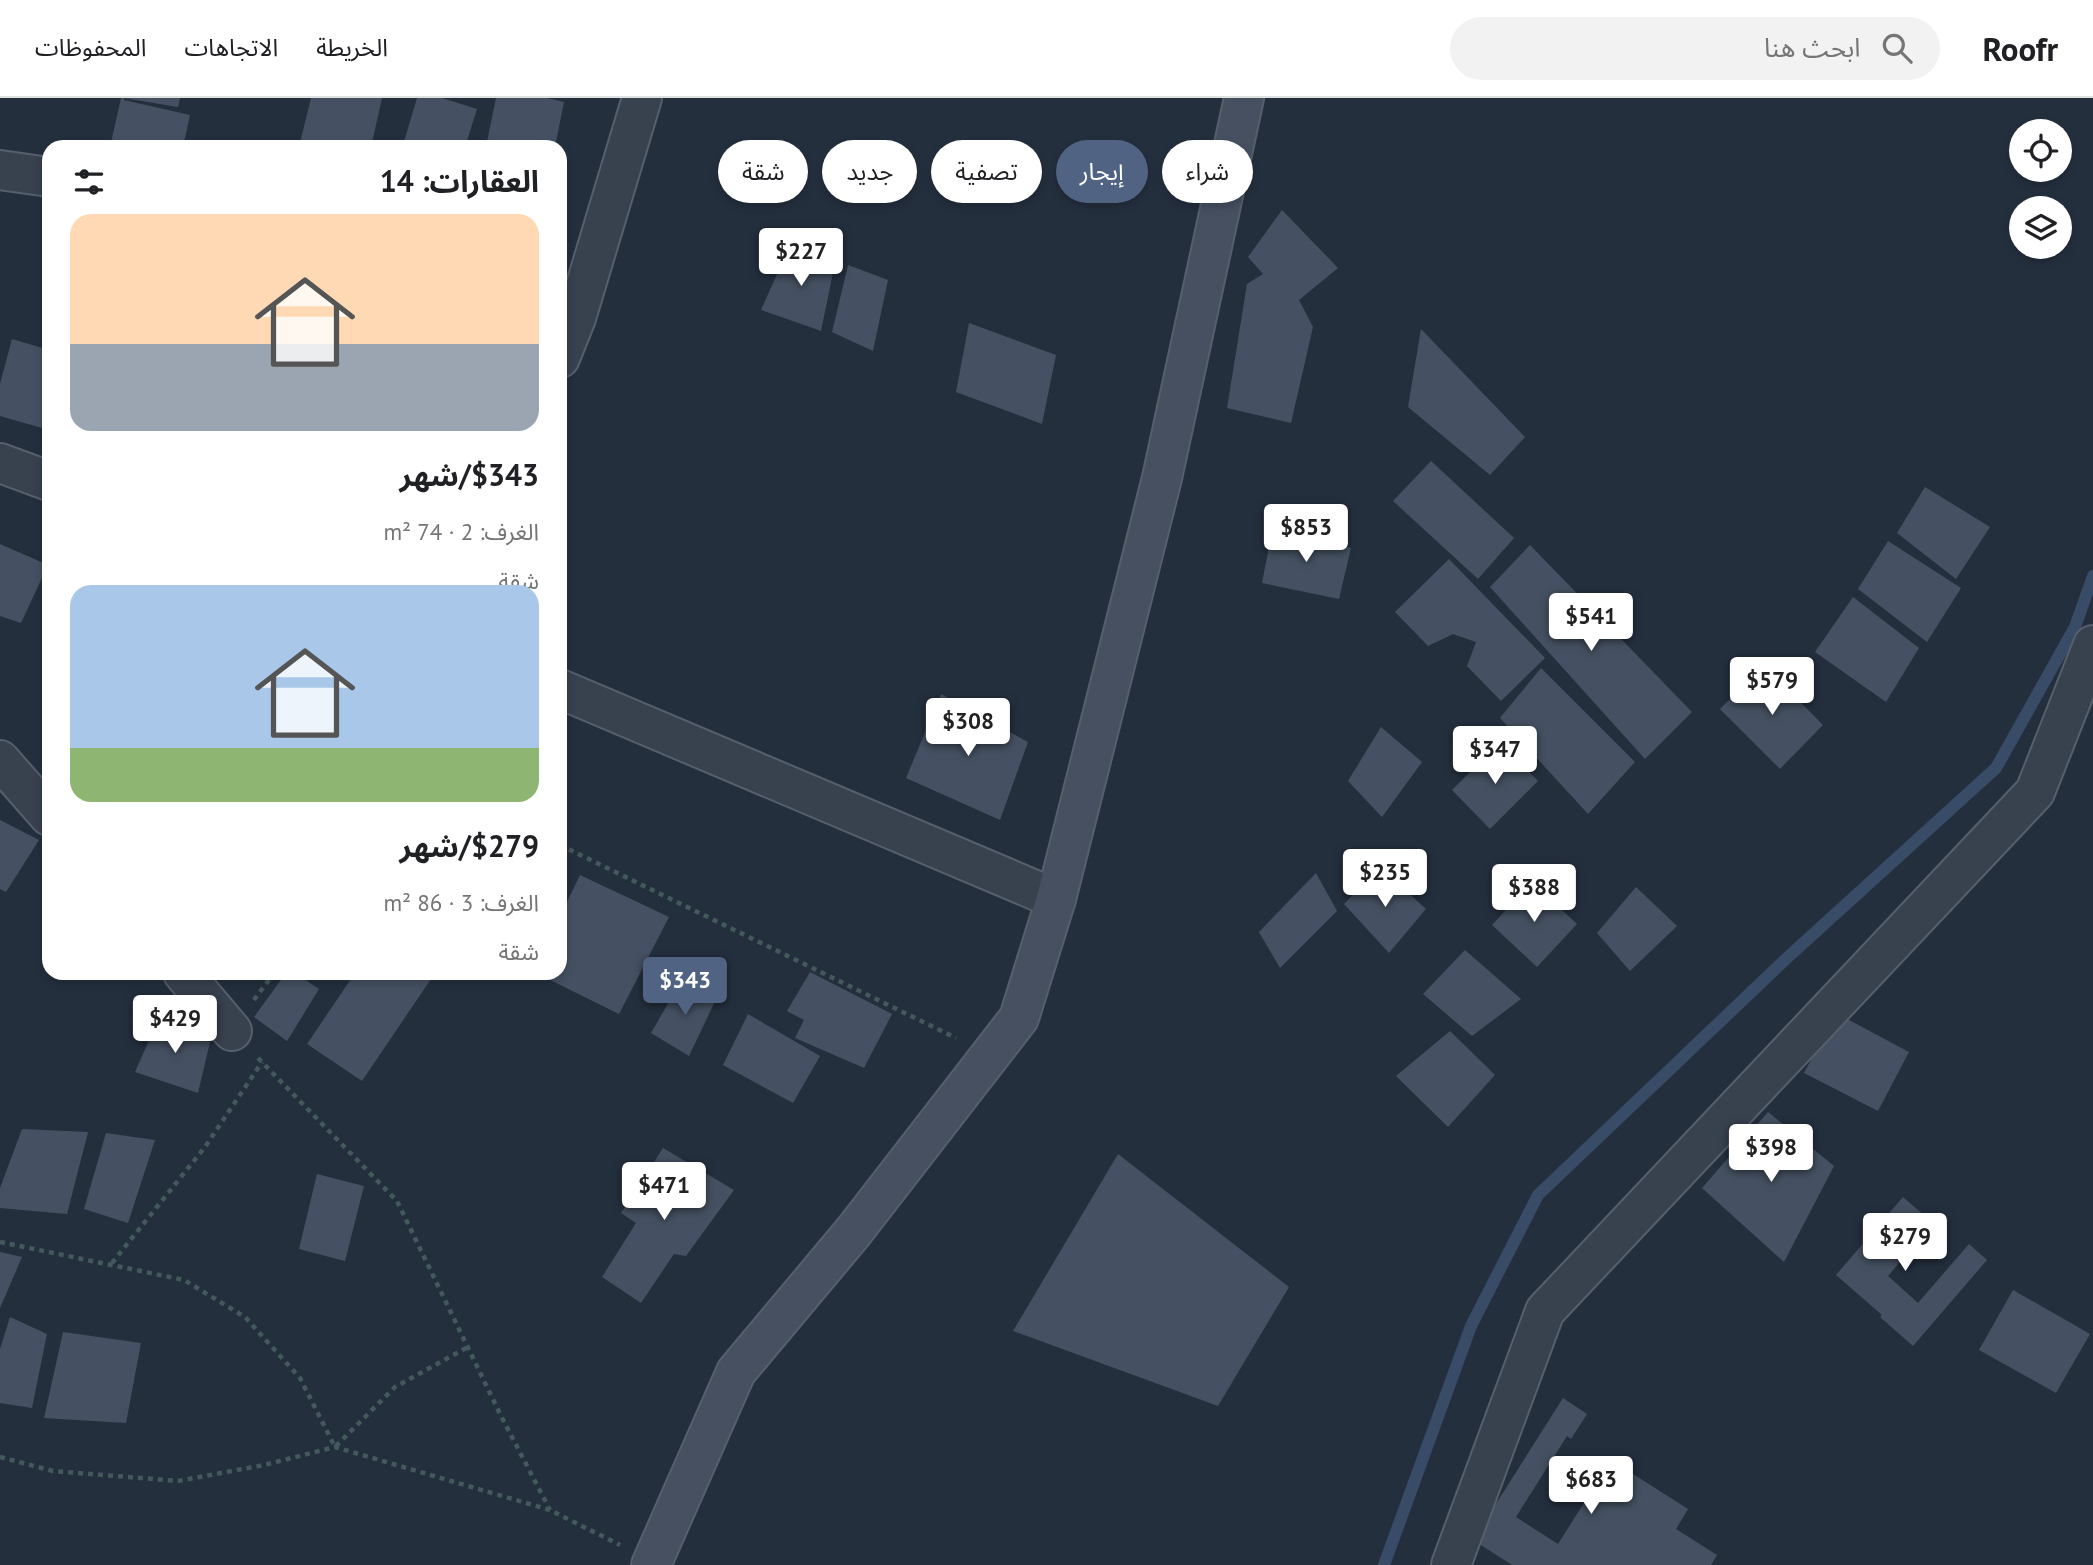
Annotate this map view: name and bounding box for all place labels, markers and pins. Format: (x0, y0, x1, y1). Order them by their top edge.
pin: $227 (760, 228, 842, 288)
pin: $853 (1265, 504, 1347, 564)
pin: $541 (1550, 594, 1632, 653)
pin: $579 (1731, 658, 1813, 717)
pin: $308 (927, 698, 1009, 758)
pin: $347 (1454, 726, 1536, 786)
pin: $235 (1344, 850, 1426, 909)
pin: $388 (1493, 864, 1575, 924)
pin: $343 (644, 958, 726, 1017)
pin: $429 (134, 996, 216, 1055)
pin: $398 (1730, 1124, 1812, 1184)
pin: $471 (623, 1162, 705, 1222)
pin: $279 (1864, 1214, 1946, 1273)
pin: $683 (1550, 1456, 1632, 1516)

